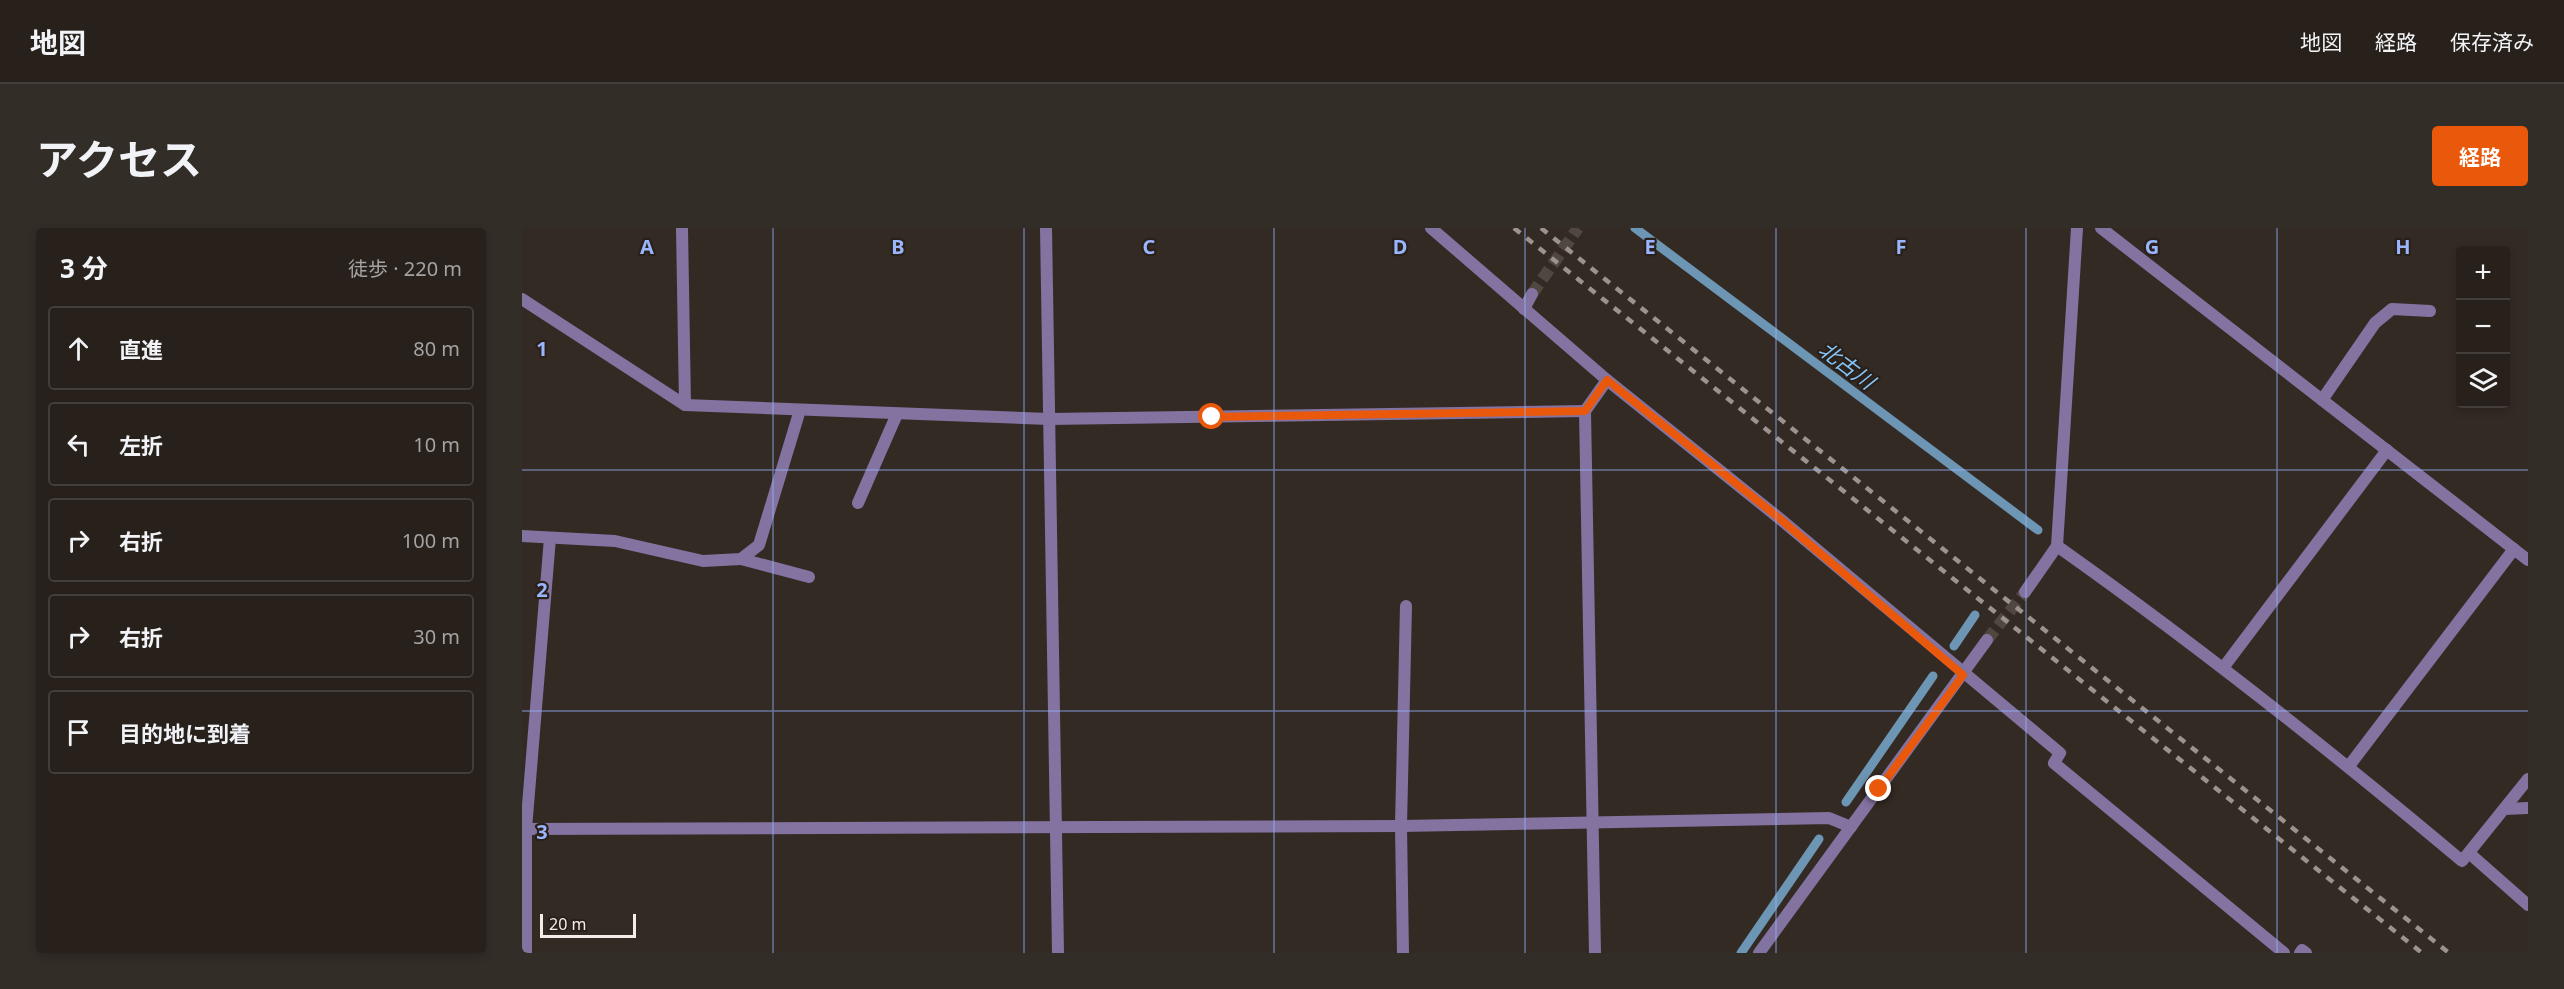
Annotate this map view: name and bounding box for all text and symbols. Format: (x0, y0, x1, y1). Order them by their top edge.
text: 地図 (30, 23, 86, 61)
text: 地図 (2300, 28, 2342, 56)
text: 経路 (2375, 28, 2417, 56)
text: 保存済み (2450, 28, 2534, 56)
button: 経路 (2432, 126, 2528, 186)
text: アクセス (36, 130, 202, 187)
text: A (640, 233, 654, 260)
text: B (891, 233, 905, 260)
text: C (1143, 233, 1156, 260)
text: D (1393, 233, 1407, 260)
text: E (1644, 233, 1656, 260)
text: F (1896, 233, 1906, 260)
text: G (2145, 233, 2159, 260)
text: H (2395, 233, 2411, 260)
map controls (2456, 246, 2510, 408)
button: + (2456, 246, 2510, 300)
text: 3 分 (60, 250, 108, 286)
text: 徒歩 · 220 m (348, 255, 462, 282)
button: − (2456, 300, 2510, 354)
icon: ahead (62, 332, 95, 365)
text: 直進 (119, 334, 163, 364)
text: 80 m (413, 335, 460, 362)
text: 1 (536, 335, 548, 362)
water label: 北古川 (1813, 335, 1882, 396)
button: layers (2456, 354, 2510, 408)
route start (1198, 403, 1224, 429)
icon: left (62, 428, 95, 461)
text: 左折 (119, 430, 163, 460)
text: 10 m (413, 431, 460, 458)
icon: right (62, 524, 95, 557)
text: 右折 (119, 526, 163, 556)
text: 100 m (402, 527, 460, 554)
text: 2 (536, 576, 548, 603)
icon: right (62, 620, 95, 653)
text: 右折 (119, 622, 163, 652)
text: 30 m (413, 623, 460, 650)
icon: arrive (62, 716, 95, 749)
text: 目的地に到着 (119, 718, 251, 748)
route end (1865, 775, 1891, 801)
text: 3 (536, 818, 548, 845)
scale bar (540, 911, 636, 938)
text: 20 m (549, 913, 586, 935)

